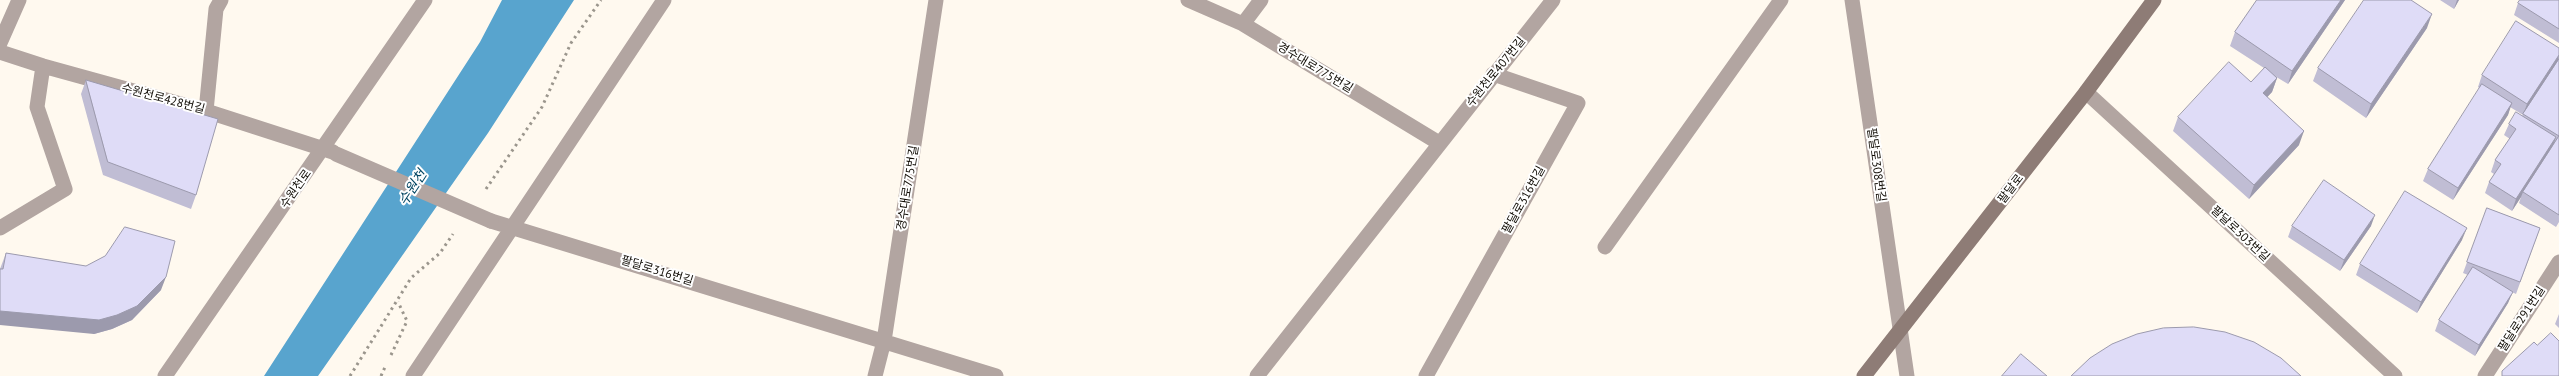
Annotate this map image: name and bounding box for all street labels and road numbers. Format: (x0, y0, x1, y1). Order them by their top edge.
street label: 수원천로407번길 (1463, 34, 1529, 110)
street label: 경수대로775번길 (1274, 40, 1356, 96)
street label: 수원천로428번길 (120, 81, 206, 117)
street label: 팔달로308번길 (1864, 127, 1888, 203)
street label: 경수대로775번길 (894, 144, 922, 232)
street label: 팔달로316번길 (1500, 164, 1548, 236)
street label: 수원천로 (277, 167, 315, 211)
street label: 팔달로 (1995, 172, 2027, 206)
street label: 팔달로303번길 (2208, 203, 2272, 265)
street label: 팔달로316번길 (619, 253, 695, 289)
street label: 팔달로291번길 (2496, 284, 2548, 354)

